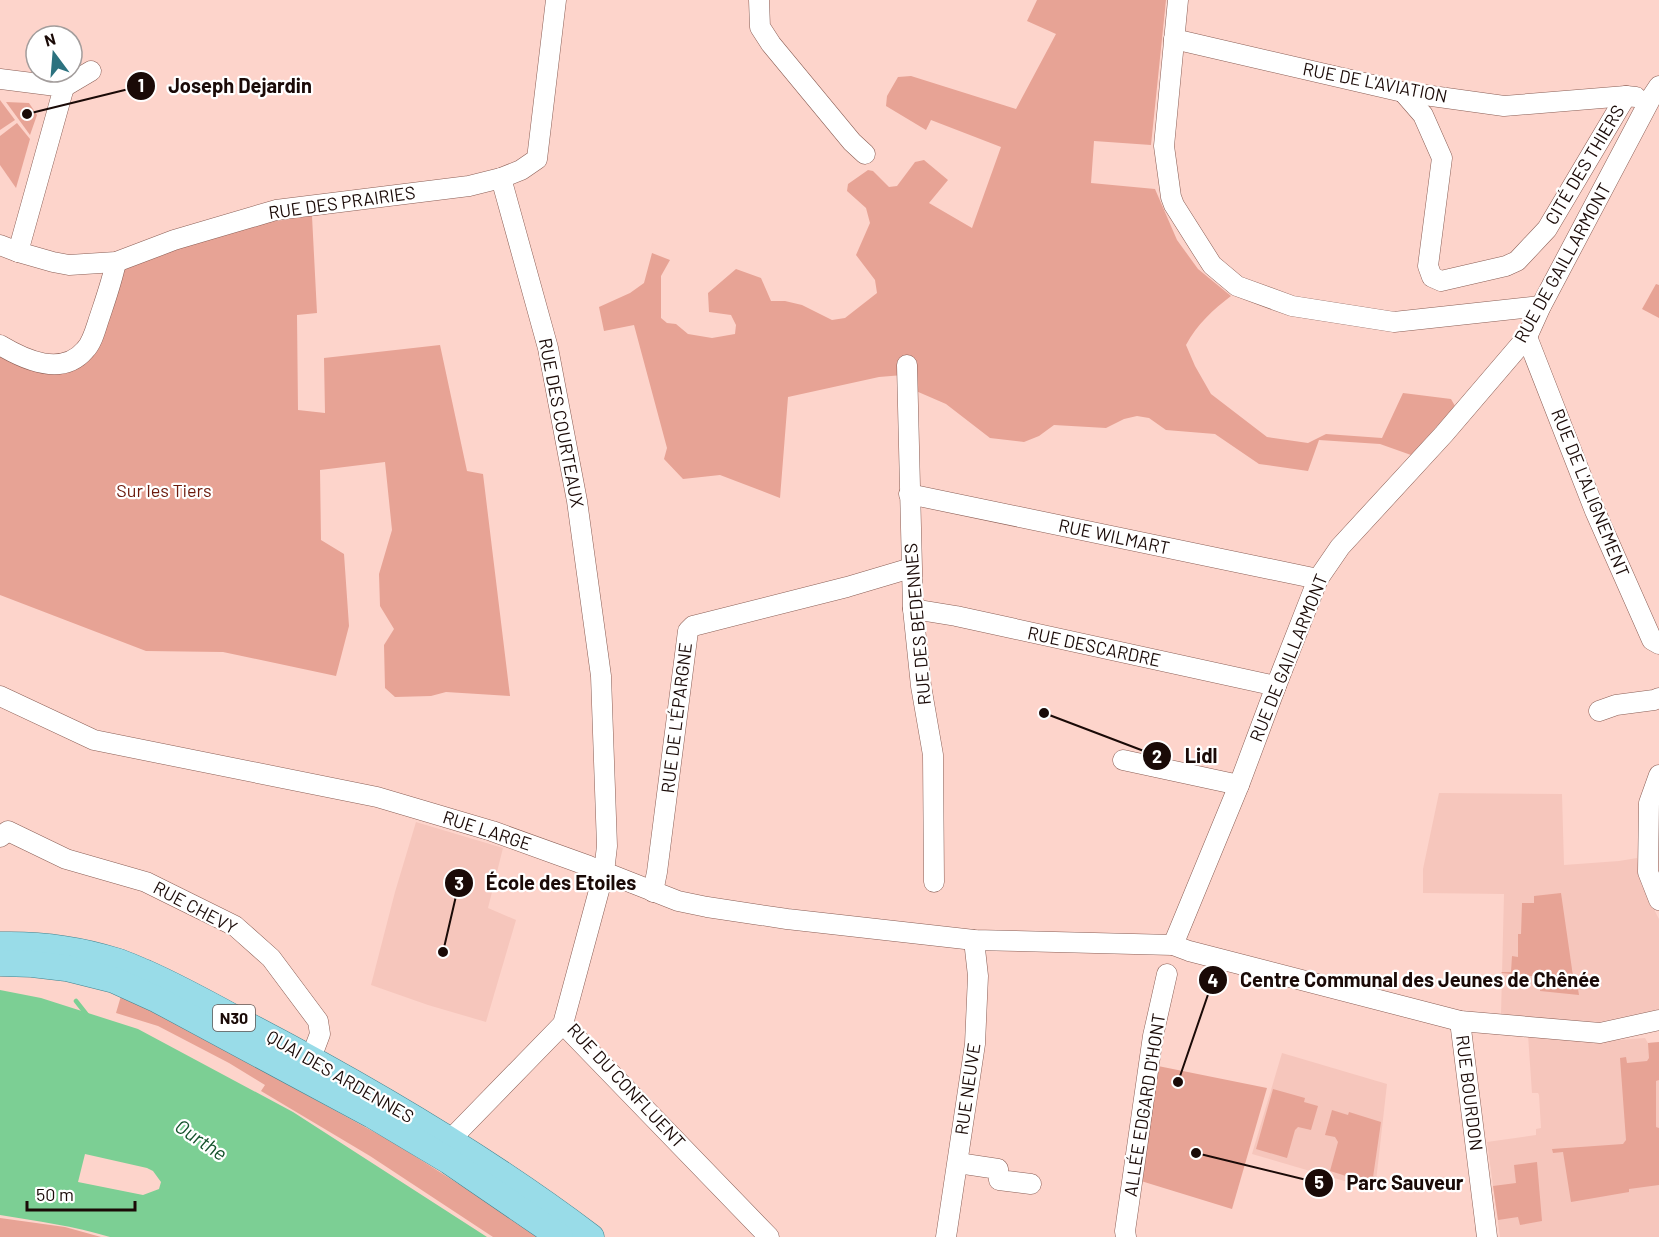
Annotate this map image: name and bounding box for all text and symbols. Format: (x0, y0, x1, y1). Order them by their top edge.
north arrow (24, 24, 84, 84)
text: N (42, 29, 57, 50)
street label: RUE DE L'AVIATION (1301, 57, 1449, 107)
callout: Joseph Dejardin (126, 67, 324, 105)
text: Joseph Dejardin (168, 73, 312, 97)
text: 1 (138, 74, 144, 96)
street label: CITÉ DES THIERS (1540, 101, 1628, 228)
street label: RUE DE GAILLARMONT (1509, 179, 1615, 346)
street label: RUE DES PRAIRIES (267, 181, 417, 223)
street label: RUE DES COURTEAUX (535, 336, 589, 509)
street label: RUE DE L'ALIGNEMENT (1547, 405, 1635, 580)
park label: Sur les Tiers (116, 479, 212, 501)
street label: RUE WILMART (1057, 514, 1172, 559)
street label: RUE DES BEDENNES (899, 542, 935, 706)
street label: RUE DE GAILLARMONT (1244, 571, 1332, 745)
street label: RUE DESCARDRE (1026, 621, 1163, 671)
street label: RUE DE L'ÉPARGNE (656, 641, 696, 794)
callout: Lidl (1142, 737, 1229, 775)
text: Lidl (1185, 743, 1217, 767)
text: 2 (1152, 745, 1162, 767)
street label: RUE LARGE (440, 805, 534, 855)
callout: École des Etoiles (444, 864, 649, 902)
text: École des Etoiles (486, 870, 636, 894)
text: 3 (454, 872, 464, 894)
street label: RUE CHEVY (150, 876, 241, 938)
callout: Centre Communal des Jeunes de Chênée (1198, 961, 1612, 999)
text: Centre Communal des Jeunes de Chênée (1240, 967, 1600, 991)
text: 4 (1208, 969, 1219, 991)
road number: N30 (213, 1005, 255, 1031)
street label: ALLÉE EDGARD D'HONT (1119, 1012, 1169, 1198)
street label: RUE DU CONFLUENT (563, 1018, 690, 1152)
street label: QUAI DES ARDENNES (263, 1025, 418, 1127)
street label: RUE BOURDON (1452, 1034, 1488, 1152)
street label: RUE NEUVE (950, 1041, 984, 1136)
water label: Ourthe (171, 1113, 232, 1165)
callout: Parc Sauveur (1304, 1164, 1475, 1202)
text: Parc Sauveur (1347, 1170, 1464, 1194)
text: 5 (1314, 1171, 1324, 1193)
scale bar (27, 1174, 135, 1212)
text: 50 m (36, 1183, 74, 1205)

